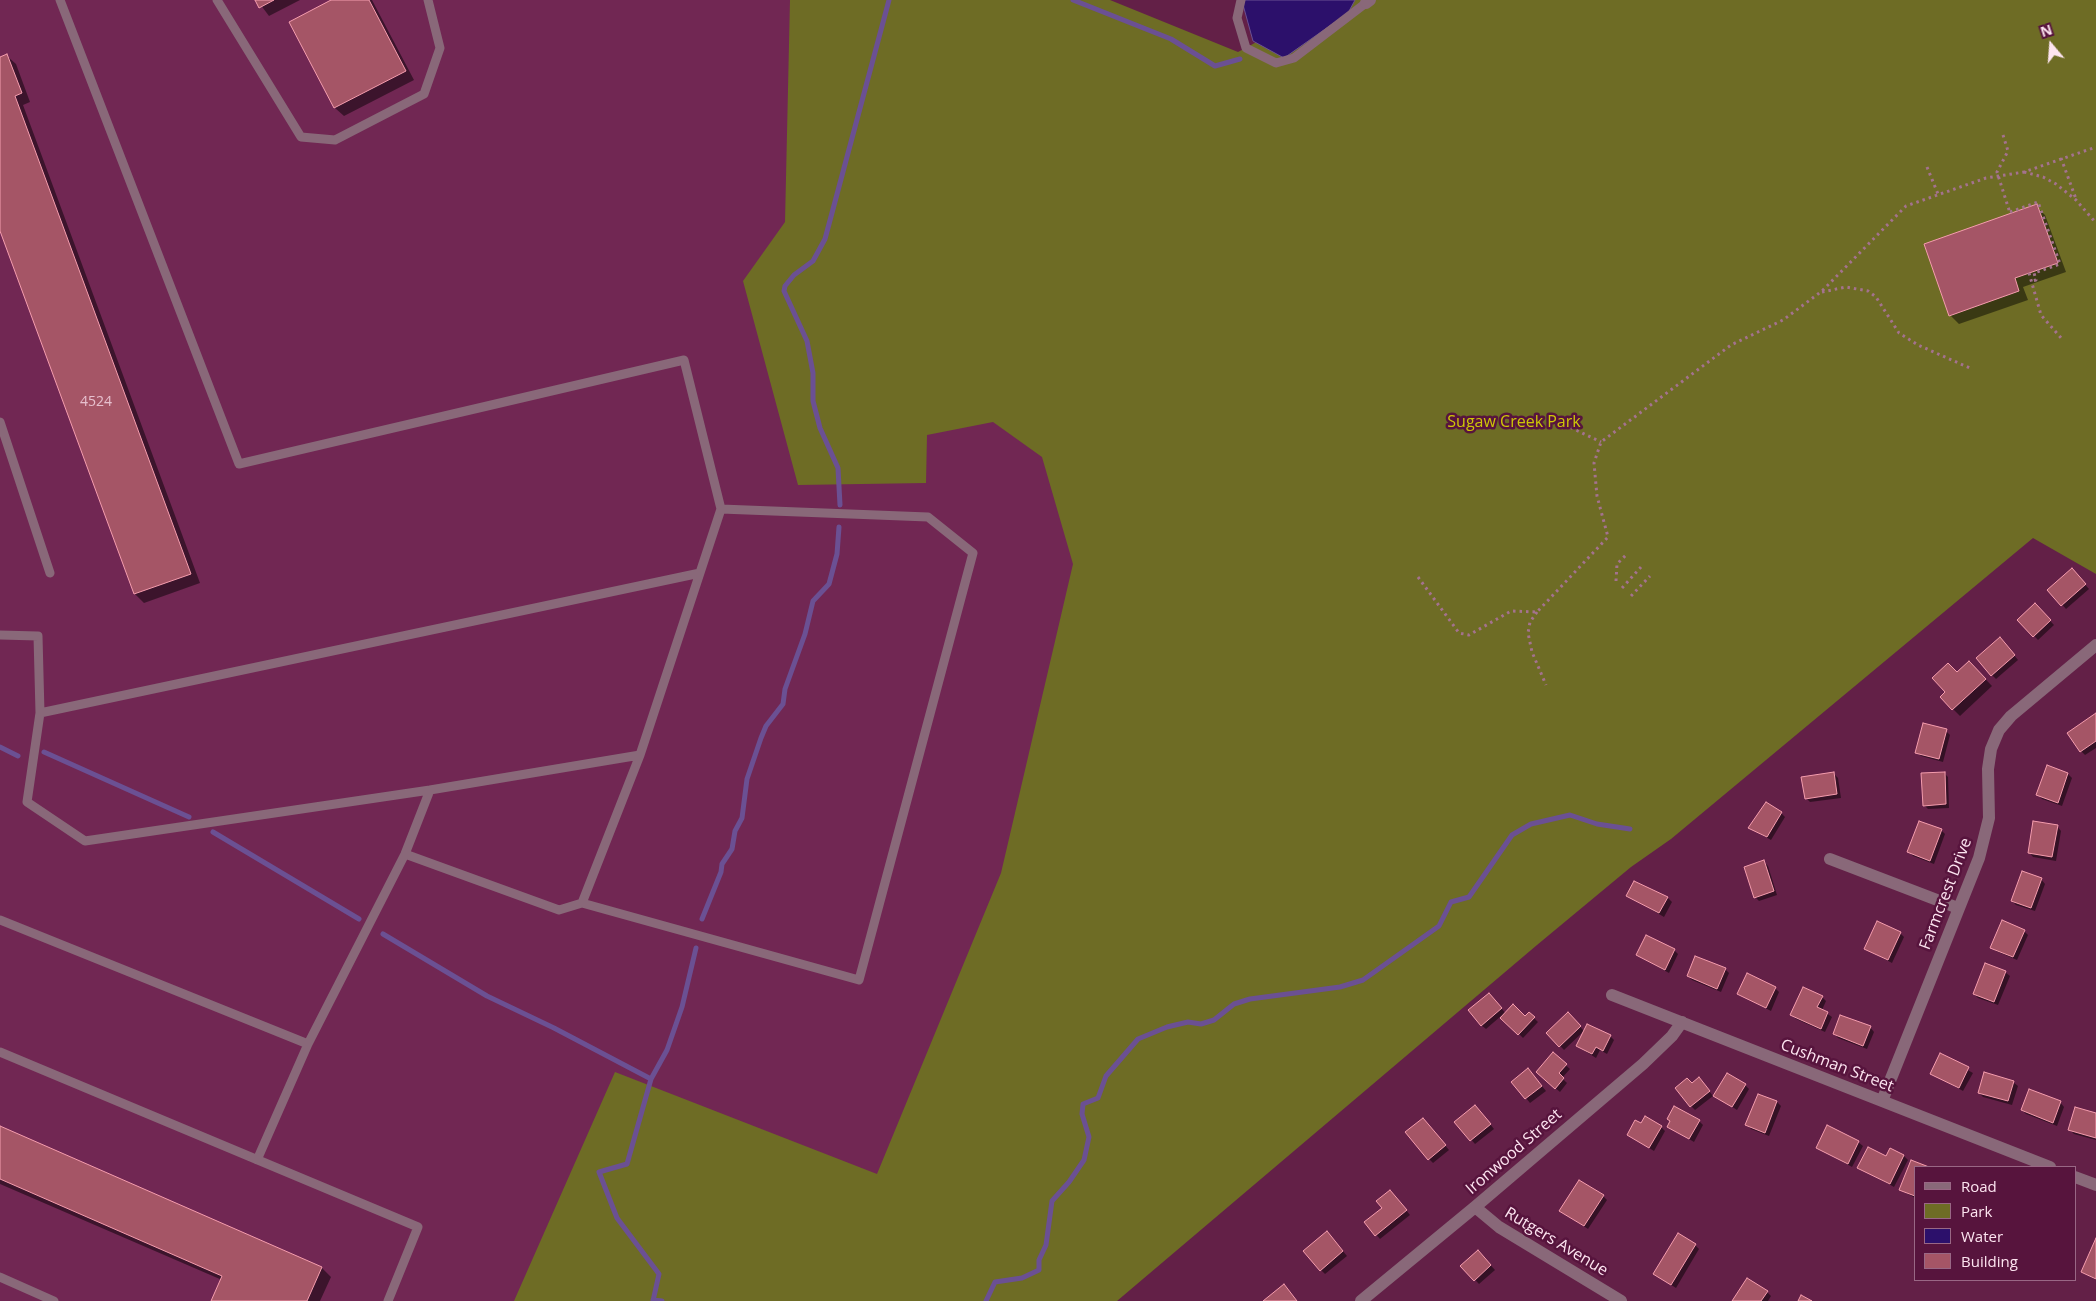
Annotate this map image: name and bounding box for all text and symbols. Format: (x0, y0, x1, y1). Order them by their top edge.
text: N (2038, 19, 2055, 41)
north arrow (2026, 20, 2076, 70)
house number: 4524 (80, 394, 112, 410)
park label: Sugaw Creek Park (1447, 412, 1581, 432)
street label: Farmcrest Drive (1916, 835, 1976, 953)
street label: Cushman Street (1778, 1036, 1896, 1096)
street label: Ironwood Street (1462, 1105, 1566, 1199)
legend (1914, 1166, 2076, 1281)
text: Road (1961, 1176, 1997, 1196)
text: Park (1961, 1201, 1992, 1221)
street label: Rutgers Avenue (1501, 1204, 1611, 1280)
text: Water (1961, 1226, 2003, 1246)
text: Building (1961, 1251, 2018, 1271)

